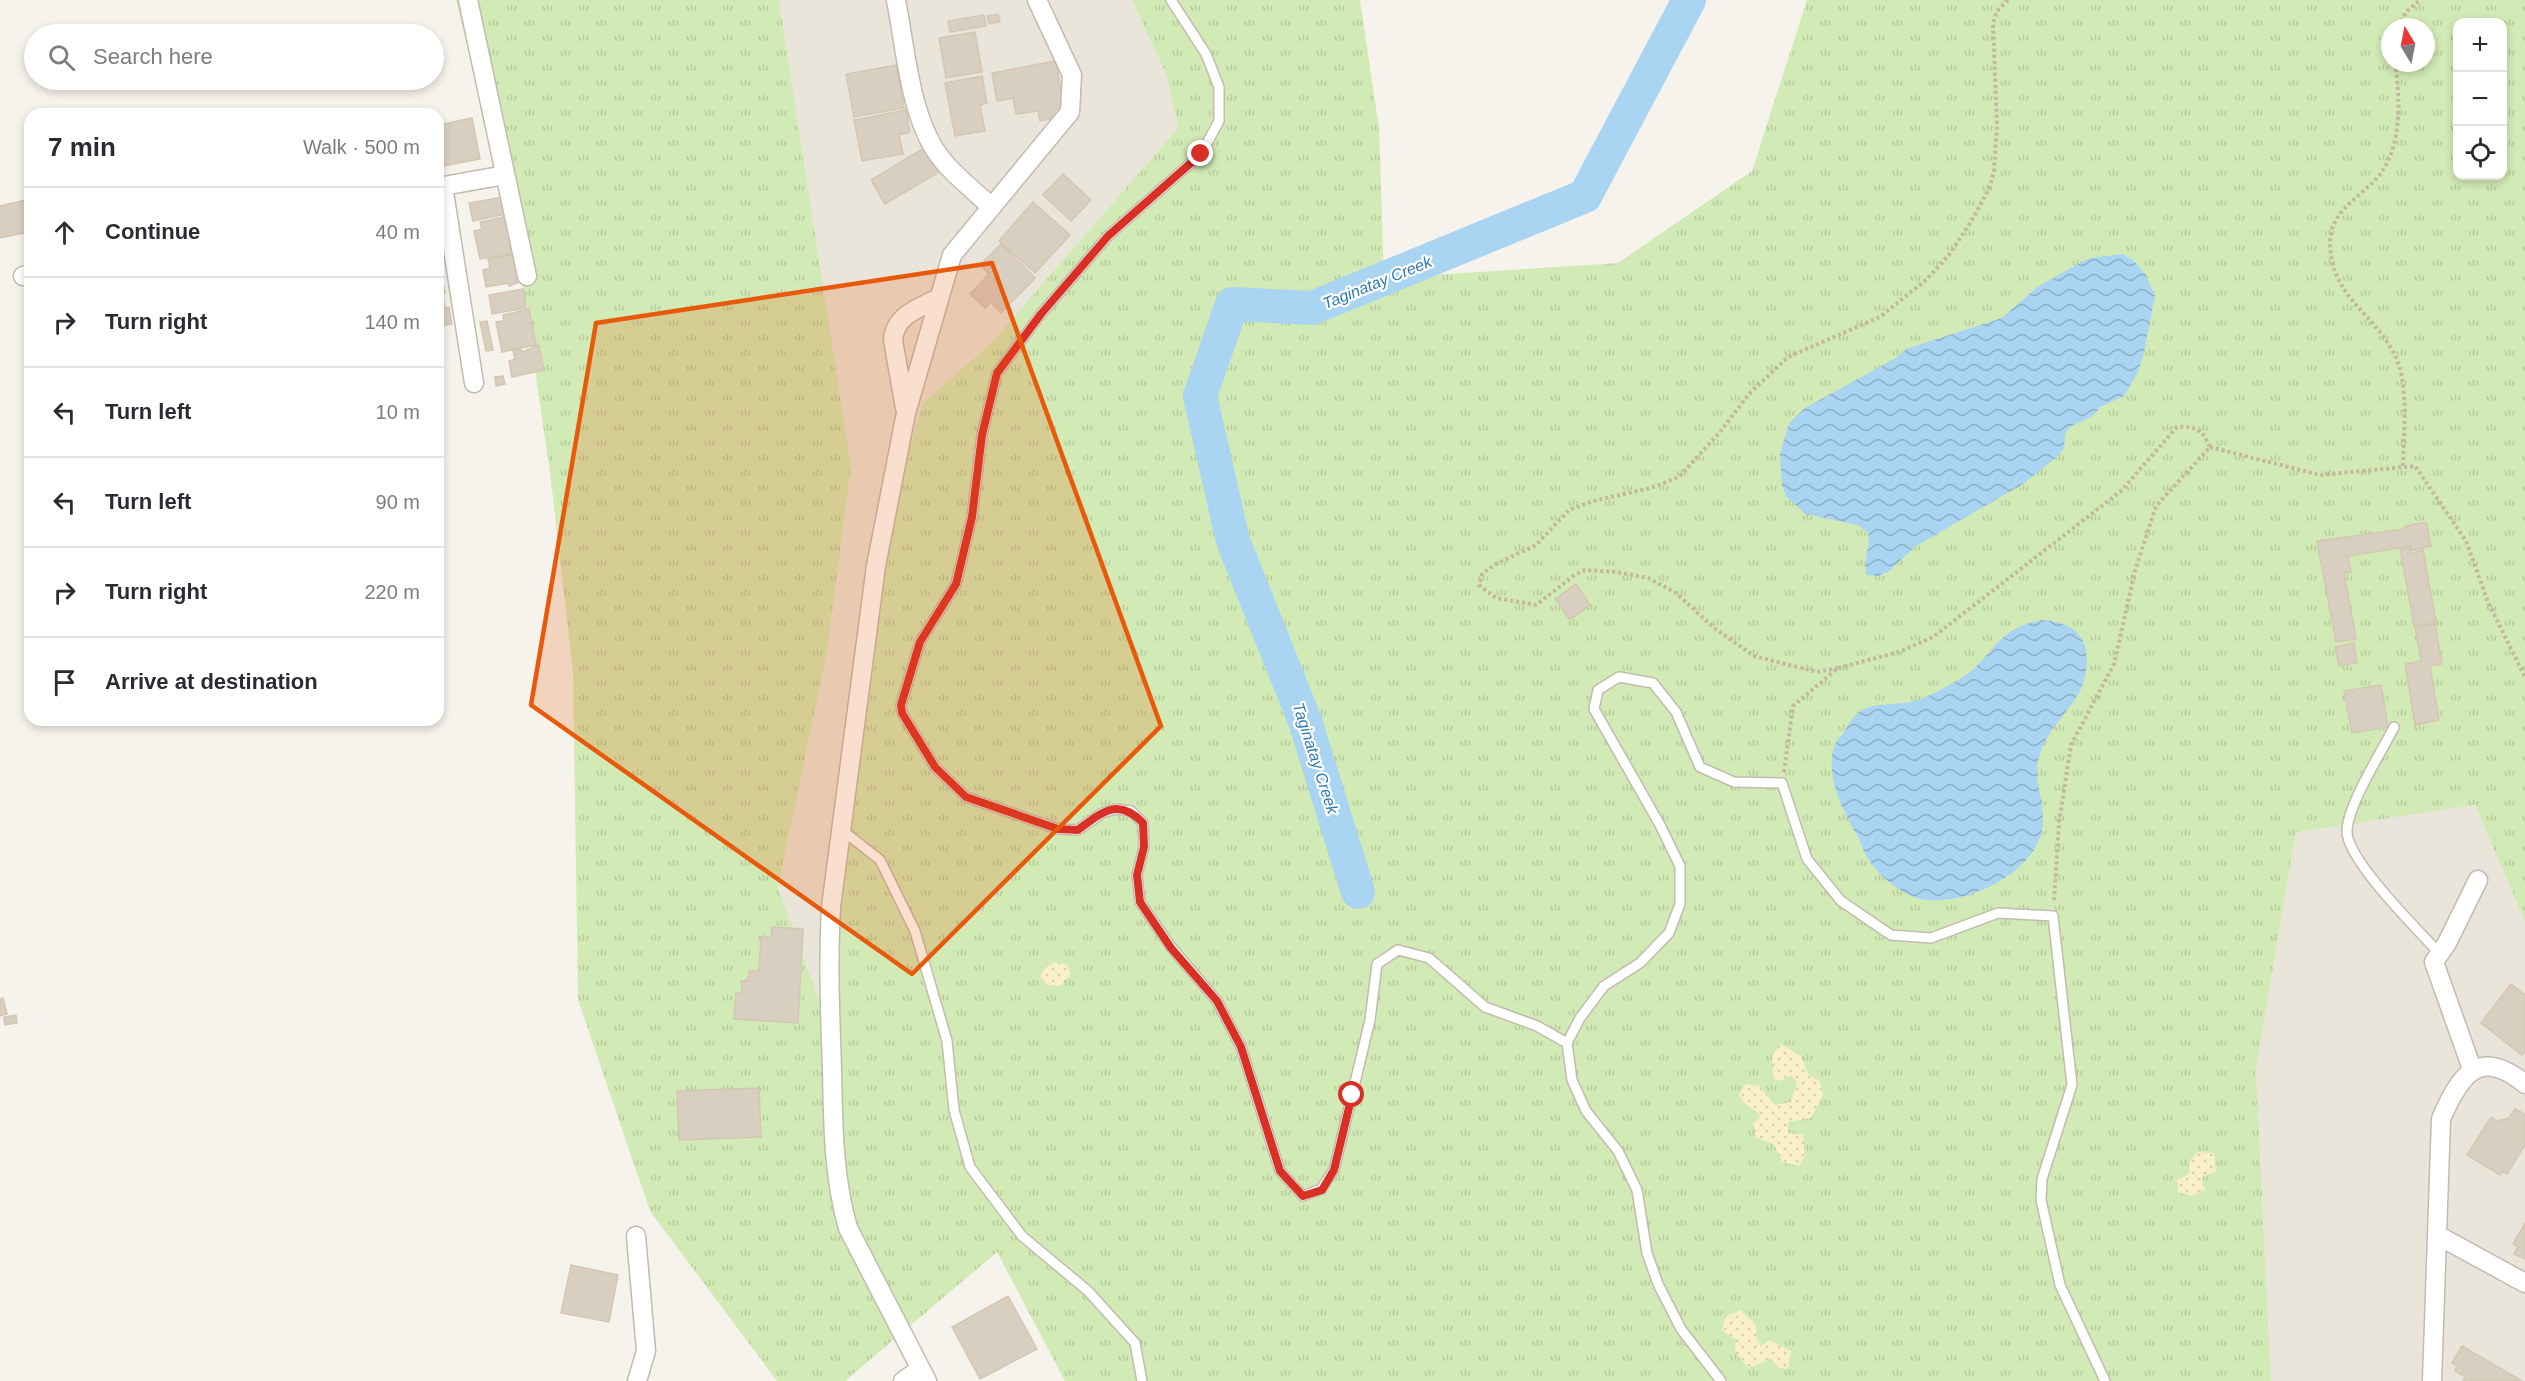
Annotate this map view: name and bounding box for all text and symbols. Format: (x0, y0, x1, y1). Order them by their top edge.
north arrow (2381, 18, 2435, 72)
map controls (2453, 18, 2507, 180)
button: + (2453, 18, 2507, 72)
search box (24, 24, 444, 90)
icon: search (45, 41, 78, 74)
text: Search here (93, 44, 213, 69)
button: − (2453, 72, 2507, 126)
button: locate (2453, 126, 2507, 180)
text: 7 min (48, 132, 116, 162)
text: Walk · 500 m (303, 136, 420, 158)
route end (1187, 140, 1213, 166)
icon: ahead (48, 216, 81, 249)
text: Continue (105, 219, 200, 244)
text: 40 m (376, 221, 420, 243)
water label: Taginatay Creek (1320, 252, 1435, 312)
icon: right (48, 306, 81, 339)
text: Turn right (105, 309, 207, 334)
text: 140 m (364, 311, 420, 333)
icon: left (48, 396, 81, 429)
text: Turn left (105, 399, 191, 424)
text: 10 m (376, 401, 420, 423)
icon: left (48, 486, 81, 519)
text: Turn left (105, 489, 191, 514)
text: 90 m (376, 491, 420, 513)
icon: right (48, 576, 81, 609)
text: Turn right (105, 579, 207, 604)
text: 220 m (364, 581, 420, 603)
icon: arrive (48, 666, 81, 699)
text: Arrive at destination (105, 669, 318, 694)
water label: Taginatay Creek (1290, 700, 1342, 817)
route start (1338, 1081, 1364, 1107)

